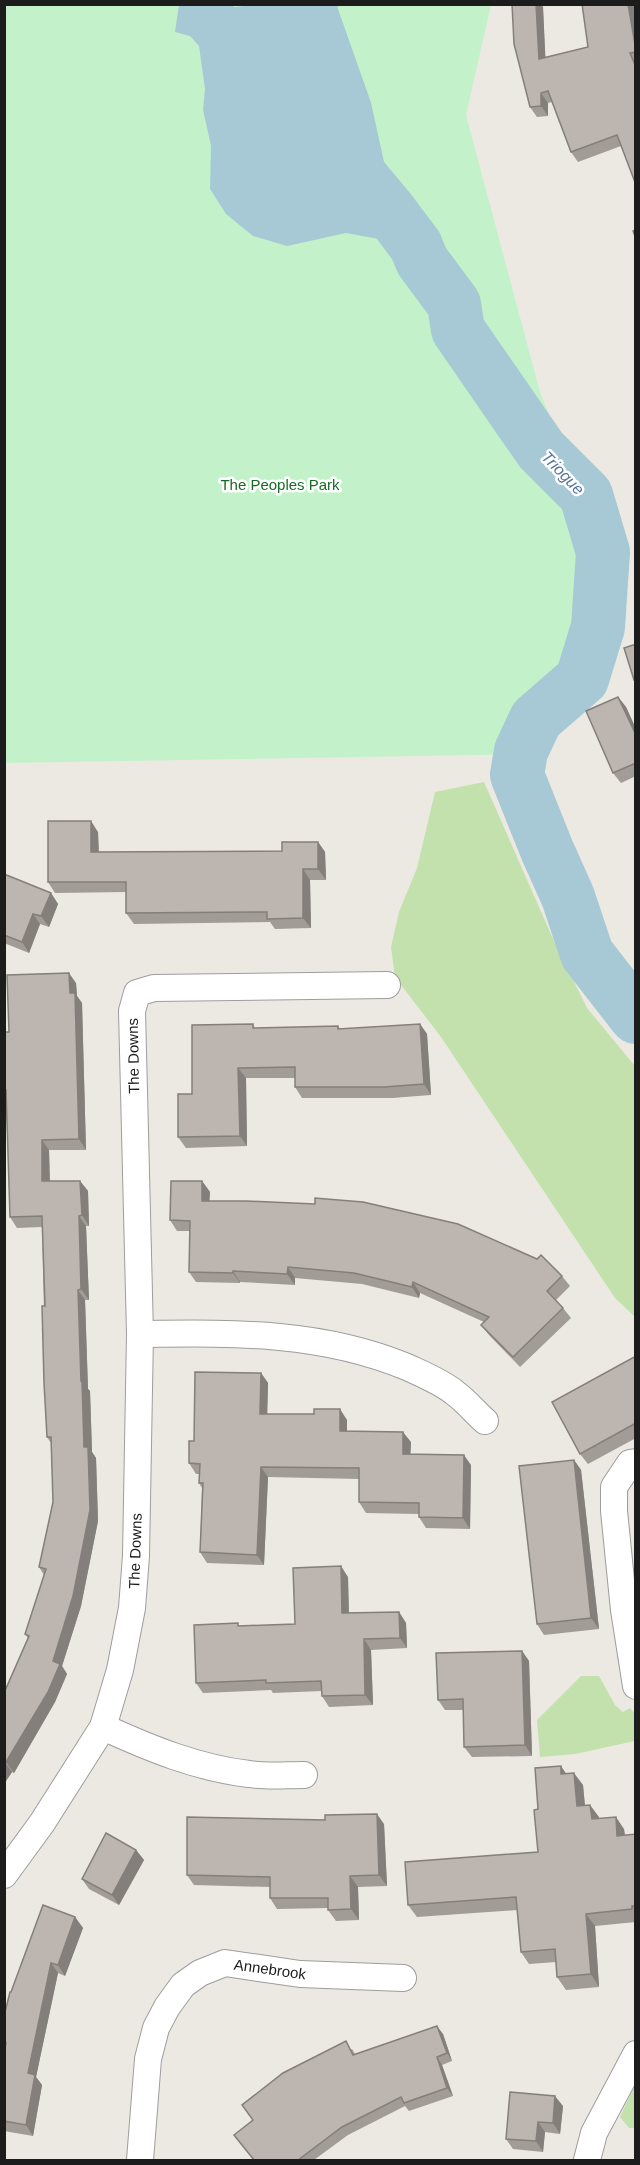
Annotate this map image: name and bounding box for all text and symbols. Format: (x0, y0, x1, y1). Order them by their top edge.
water label: Triogue (538, 448, 588, 498)
park label: The Peoples Park (220, 476, 340, 493)
street label: The Downs (124, 1018, 142, 1094)
street label: The Downs (125, 1513, 145, 1589)
street label: Annebrook (233, 1956, 308, 1983)

